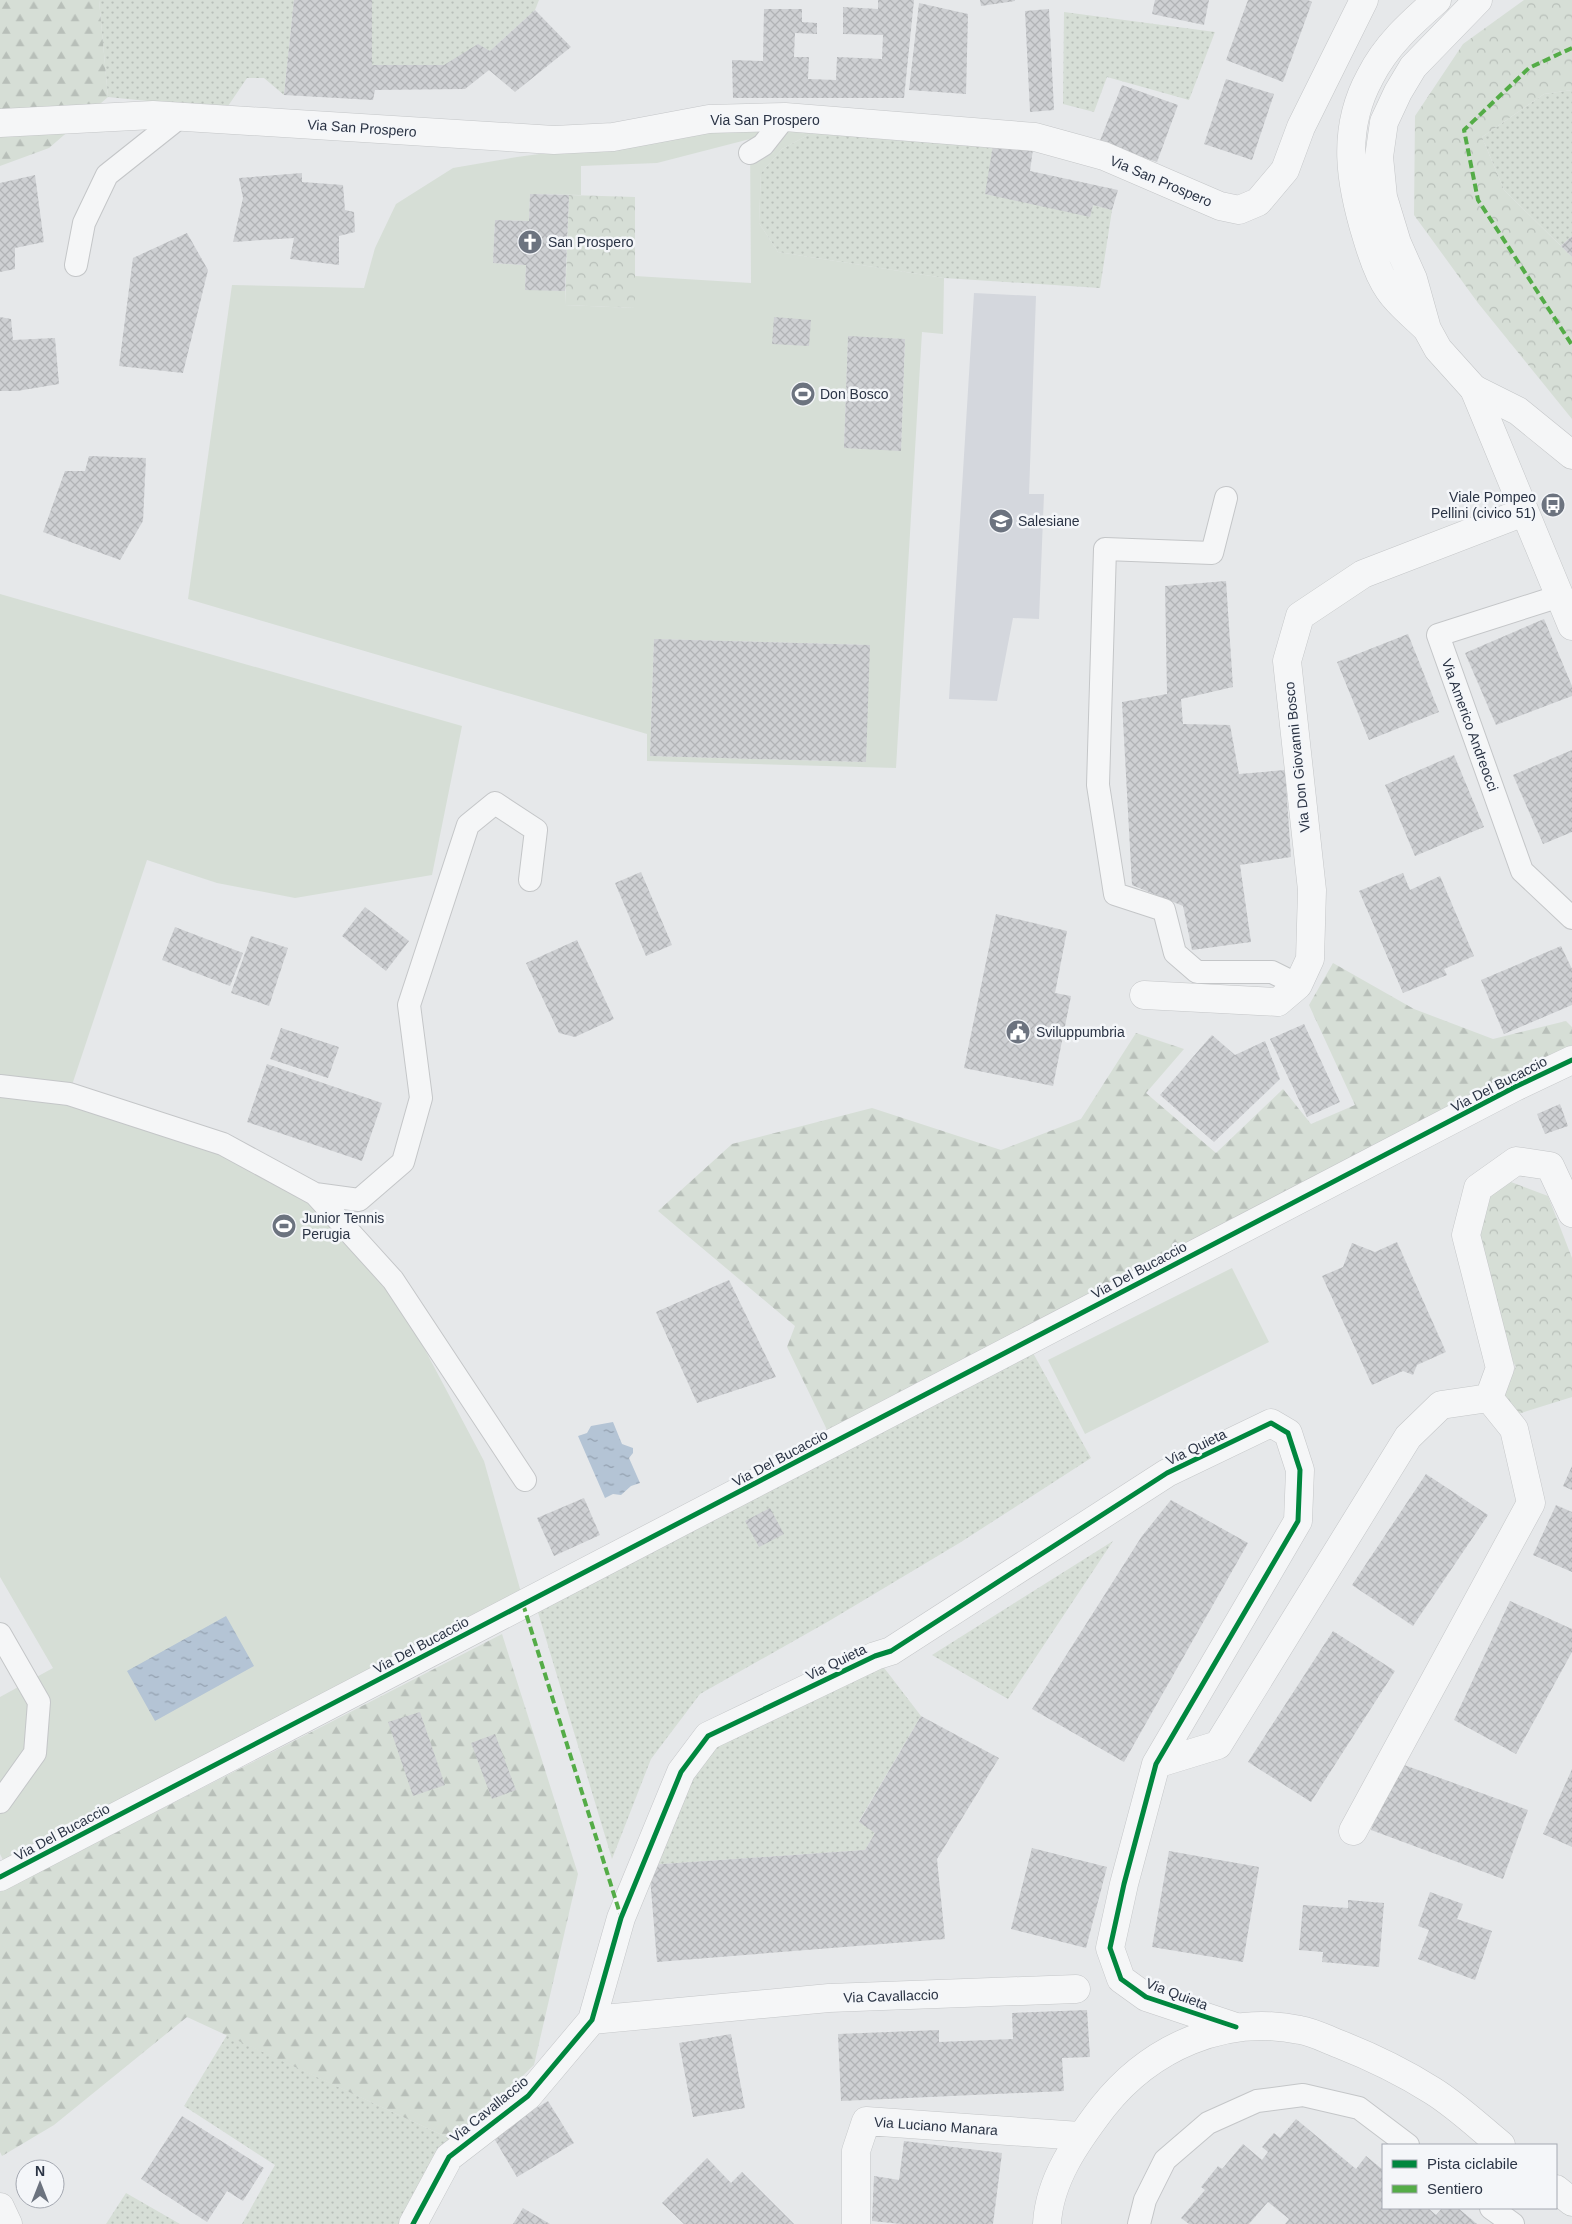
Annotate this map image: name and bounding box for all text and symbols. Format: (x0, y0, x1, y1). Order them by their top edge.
street label: Via San Prospero (710, 112, 820, 128)
street label: Via San Prospero (307, 116, 417, 140)
street label: Via San Prospero (1107, 152, 1215, 210)
church icon: San Prospero (517, 229, 543, 255)
place label: San Prospero (548, 234, 634, 250)
sports icon: Don Bosco (790, 381, 816, 407)
place label: Don Bosco (820, 386, 889, 402)
place label: Viale Pompeo Pellini (civico 51) (1431, 489, 1536, 521)
bus stop icon: Viale Pompeo Pellini (civico 51) (1540, 492, 1566, 518)
school or university icon: Salesiane (988, 508, 1014, 534)
place label: Salesiane (1018, 513, 1080, 529)
street label: Via Americo Andreocci (1439, 657, 1501, 793)
street label: Via Don Giovanni Bosco (1281, 681, 1313, 833)
public building icon: Sviluppumbria (1005, 1019, 1031, 1045)
place label: Sviluppumbria (1036, 1024, 1125, 1040)
street label: Via Del Bucaccio (1448, 1053, 1550, 1115)
place label: Junior Tennis Perugia (302, 1210, 384, 1242)
sports icon: Junior Tennis Perugia (271, 1213, 297, 1239)
street label: Via Del Bucaccio (1089, 1238, 1190, 1302)
street label: Via Quieta (1163, 1425, 1229, 1468)
street label: Via Del Bucaccio (730, 1426, 831, 1490)
street label: Via Del Bucaccio (371, 1613, 472, 1677)
street label: Via Quieta (803, 1640, 869, 1683)
street label: Via Del Bucaccio (12, 1800, 113, 1864)
street label: Via Quieta (1144, 1975, 1210, 2013)
street label: Via Cavallaccio (843, 1986, 939, 2006)
street label: Via Cavallaccio (447, 2073, 531, 2145)
street label: Via Luciano Manara (873, 2114, 999, 2138)
legend (1382, 2144, 1557, 2209)
text: Pista ciclabile (1427, 2155, 1518, 2172)
north arrow (15, 2159, 65, 2209)
text: N (35, 2163, 45, 2179)
text: Sentiero (1427, 2180, 1483, 2197)

